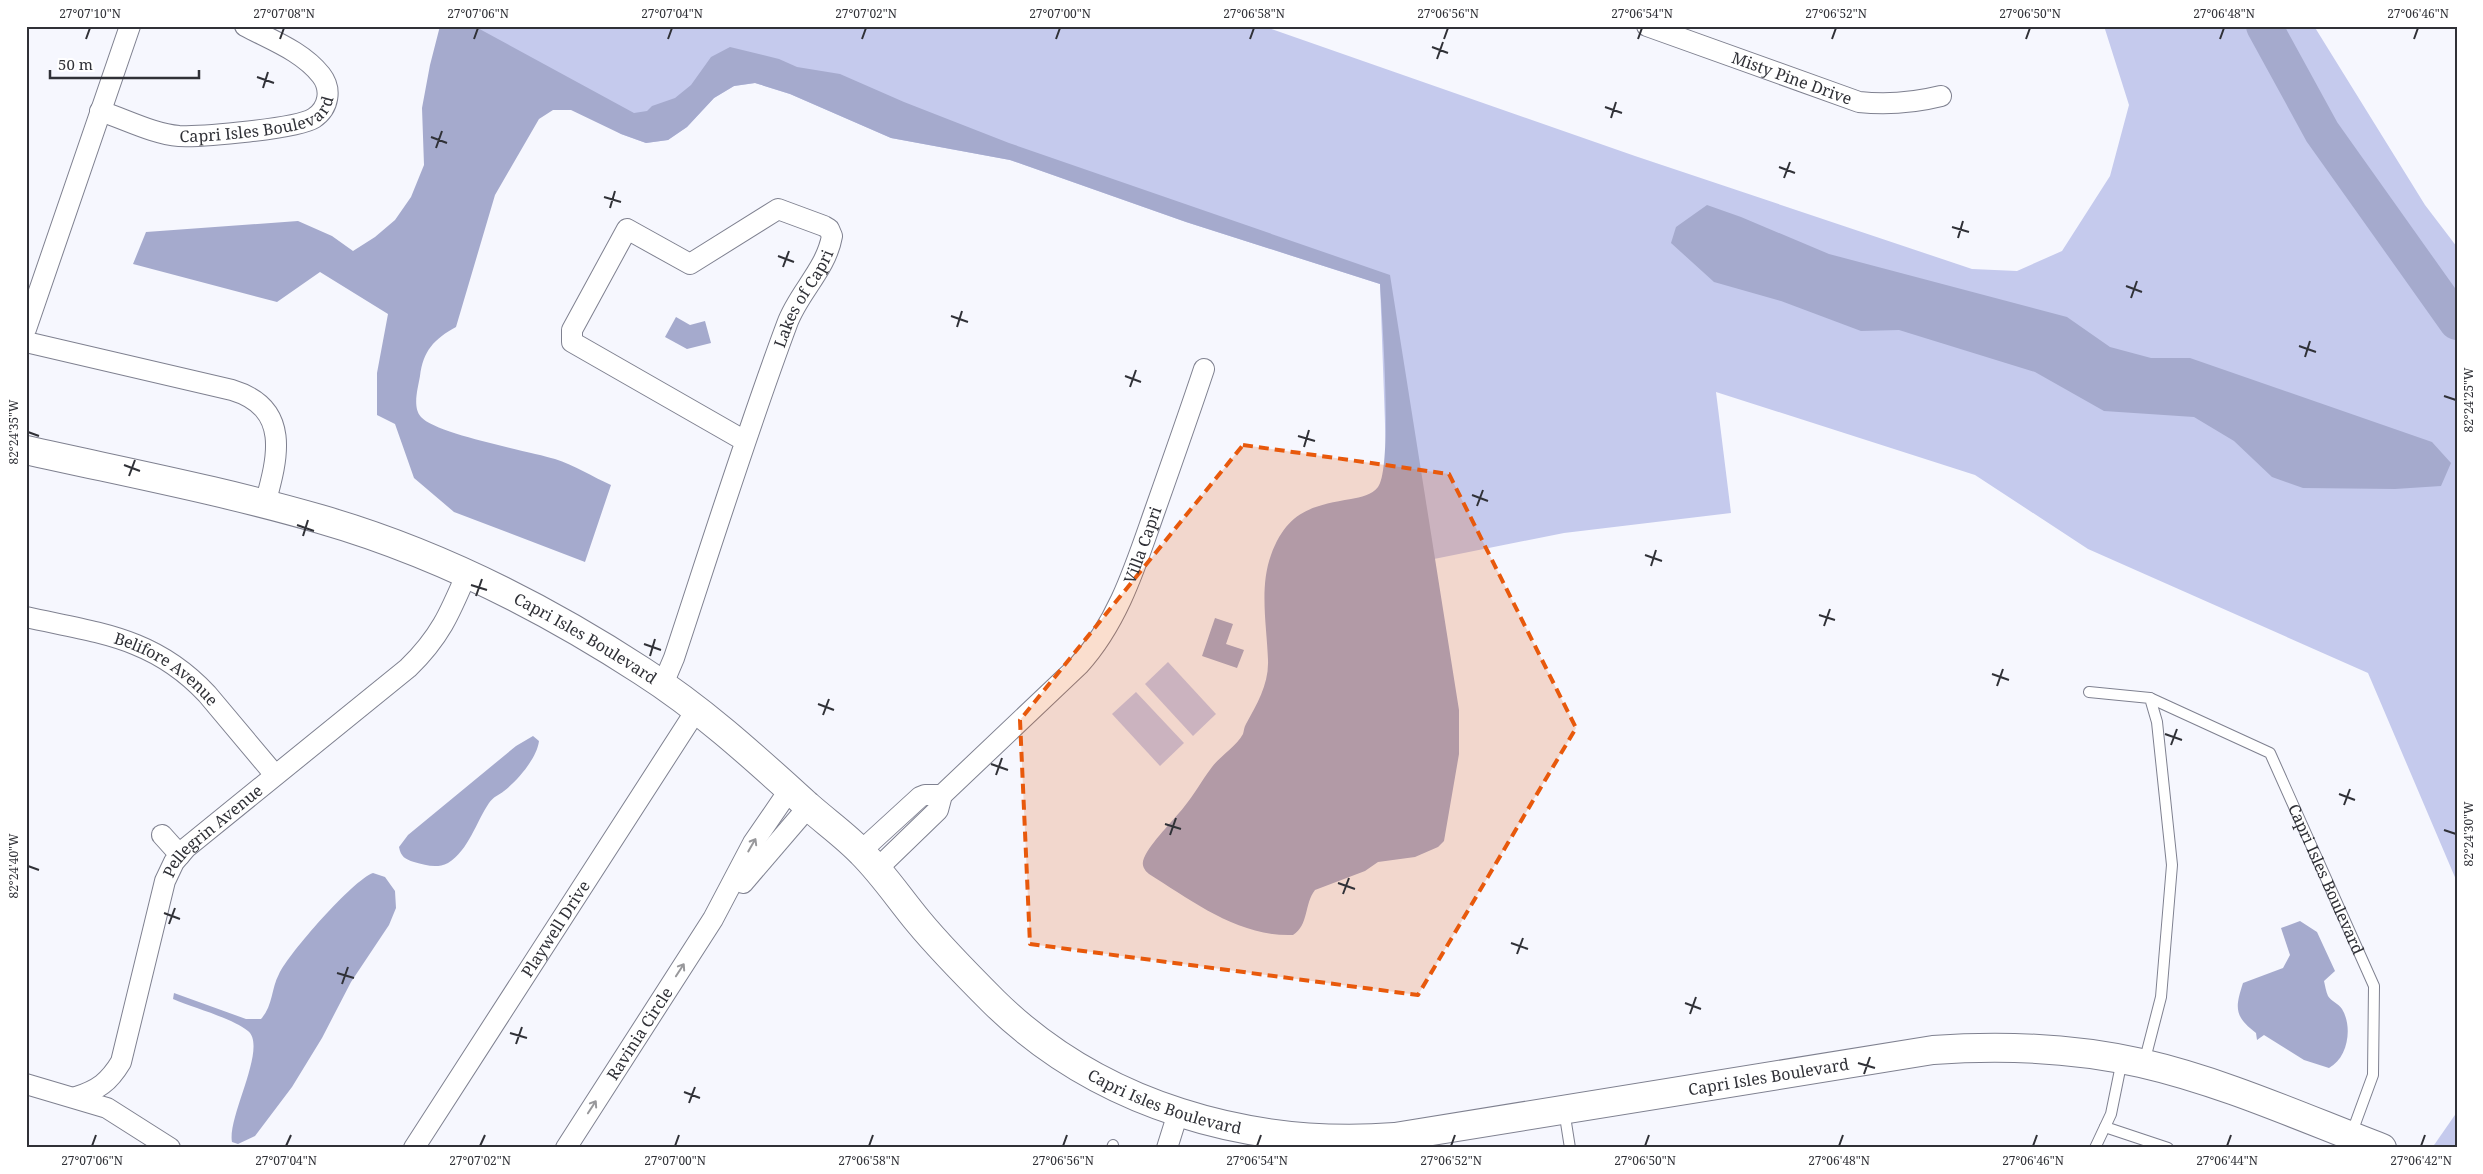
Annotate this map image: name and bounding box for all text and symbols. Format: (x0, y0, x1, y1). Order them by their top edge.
text: 27°07'10"N (59, 5, 121, 22)
text: 27°07'08"N (253, 5, 315, 22)
text: 27°07'06"N (447, 5, 509, 22)
text: 27°07'04"N (641, 5, 703, 22)
text: 27°07'02"N (835, 5, 897, 22)
text: 27°07'00"N (1029, 5, 1091, 22)
text: 27°06'58"N (1223, 5, 1285, 22)
text: 27°06'56"N (1417, 5, 1479, 22)
text: 27°06'54"N (1611, 5, 1673, 22)
text: 27°06'52"N (1805, 5, 1867, 22)
text: 27°06'50"N (1999, 5, 2061, 22)
text: 27°06'48"N (2193, 5, 2255, 22)
text: 27°06'46"N (2387, 5, 2449, 22)
street label: Misty Pine Drive (1729, 46, 1855, 110)
scale bar (50, 48, 199, 80)
text: 50 m (58, 54, 93, 74)
street label: Capri Isles Boulevard (179, 93, 339, 147)
street label: Lakes of Capri (768, 246, 838, 350)
text: 82°24'25"W (2460, 367, 2477, 433)
text: 82°24'35"W (5, 399, 22, 465)
street label: Villa Capri (1118, 503, 1166, 587)
street label: Capri Isles Boulevard (510, 587, 662, 689)
street label: Belifore Avenue (111, 627, 223, 710)
street label: Pellegrin Avenue (157, 779, 267, 881)
street label: Capri Isles Boulevard (2283, 800, 2369, 958)
text: 82°24'30"W (2460, 801, 2477, 867)
text: 82°24'40"W (5, 833, 22, 899)
one-way arrow (748, 839, 758, 853)
street label: Playwell Drive (516, 876, 595, 981)
one-way arrow (676, 964, 686, 978)
street label: Ravinia Circle (601, 983, 677, 1084)
street label: Capri Isles Boulevard (1687, 1053, 1851, 1100)
street label: Capri Isles Boulevard (1084, 1064, 1244, 1139)
one-way arrow (588, 1100, 598, 1114)
text: 27°07'06"N (61, 1152, 123, 1169)
text: 27°07'04"N (255, 1152, 317, 1169)
text: 27°07'02"N (449, 1152, 511, 1169)
text: 27°07'00"N (644, 1152, 706, 1169)
text: 27°06'58"N (838, 1152, 900, 1169)
text: 27°06'56"N (1032, 1152, 1094, 1169)
text: 27°06'54"N (1226, 1152, 1288, 1169)
text: 27°06'52"N (1420, 1152, 1482, 1169)
text: 27°06'50"N (1614, 1152, 1676, 1169)
text: 27°06'48"N (1808, 1152, 1870, 1169)
text: 27°06'46"N (2002, 1152, 2064, 1169)
text: 27°06'44"N (2196, 1152, 2258, 1169)
text: 27°06'42"N (2390, 1152, 2452, 1169)

